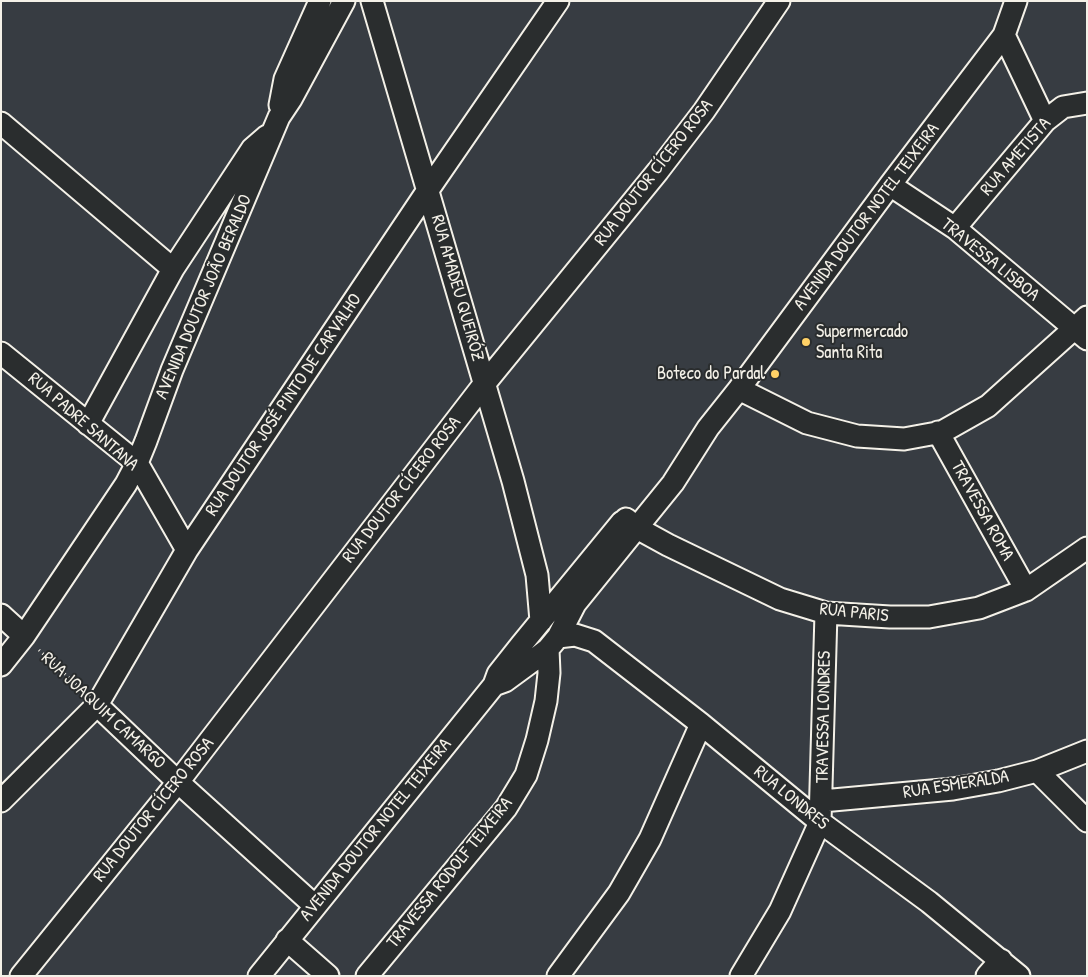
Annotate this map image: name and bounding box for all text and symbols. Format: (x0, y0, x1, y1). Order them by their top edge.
street label: RUA DOUTOR CÍCERO ROSA (590, 96, 718, 250)
street label: RUA AMETISTA (976, 113, 1056, 201)
street label: AVENIDA DOUTOR NOTEL TEIXEIRA (790, 119, 944, 315)
street label: AVENIDA DOUTOR JOÃO BERALDO (151, 191, 257, 403)
street label: RUA AMADEU QUEIRÓZ (426, 212, 488, 364)
street label: TRAVESSA LISBOA (937, 214, 1043, 306)
street label: RUA DOUTOR JOSÉ PINTO DE CARVALHO (201, 290, 367, 520)
place label: Supermercado Santa Rita (816, 321, 908, 364)
marker: Supermercado Santa Rita (800, 336, 812, 348)
place label: Boteco do Pardal (657, 363, 765, 385)
street label: RUA PADRE SANTANA (23, 368, 143, 476)
marker: Boteco do Pardal (769, 368, 781, 380)
street label: RUA DOUTOR CÍCERO ROSA (338, 413, 466, 567)
street label: TRAVESSA ROMA (946, 457, 1018, 565)
street label: RUA PARIS (819, 599, 889, 627)
street label: RUA JOAQUIM CAMARGO (36, 648, 170, 774)
street label: TRAVESSA LONDRES (812, 651, 836, 783)
street label: RUA DOUTOR CÍCERO ROSA (89, 733, 219, 887)
street label: AVENIDA DOUTOR NOTEL TEIXEIRA (296, 734, 456, 926)
street label: RUA LONDRES (749, 761, 833, 835)
street label: RUA ESMERALDA (902, 766, 1010, 804)
street label: TRAVESSA RODOLF TEIXEIRA (383, 793, 517, 953)

